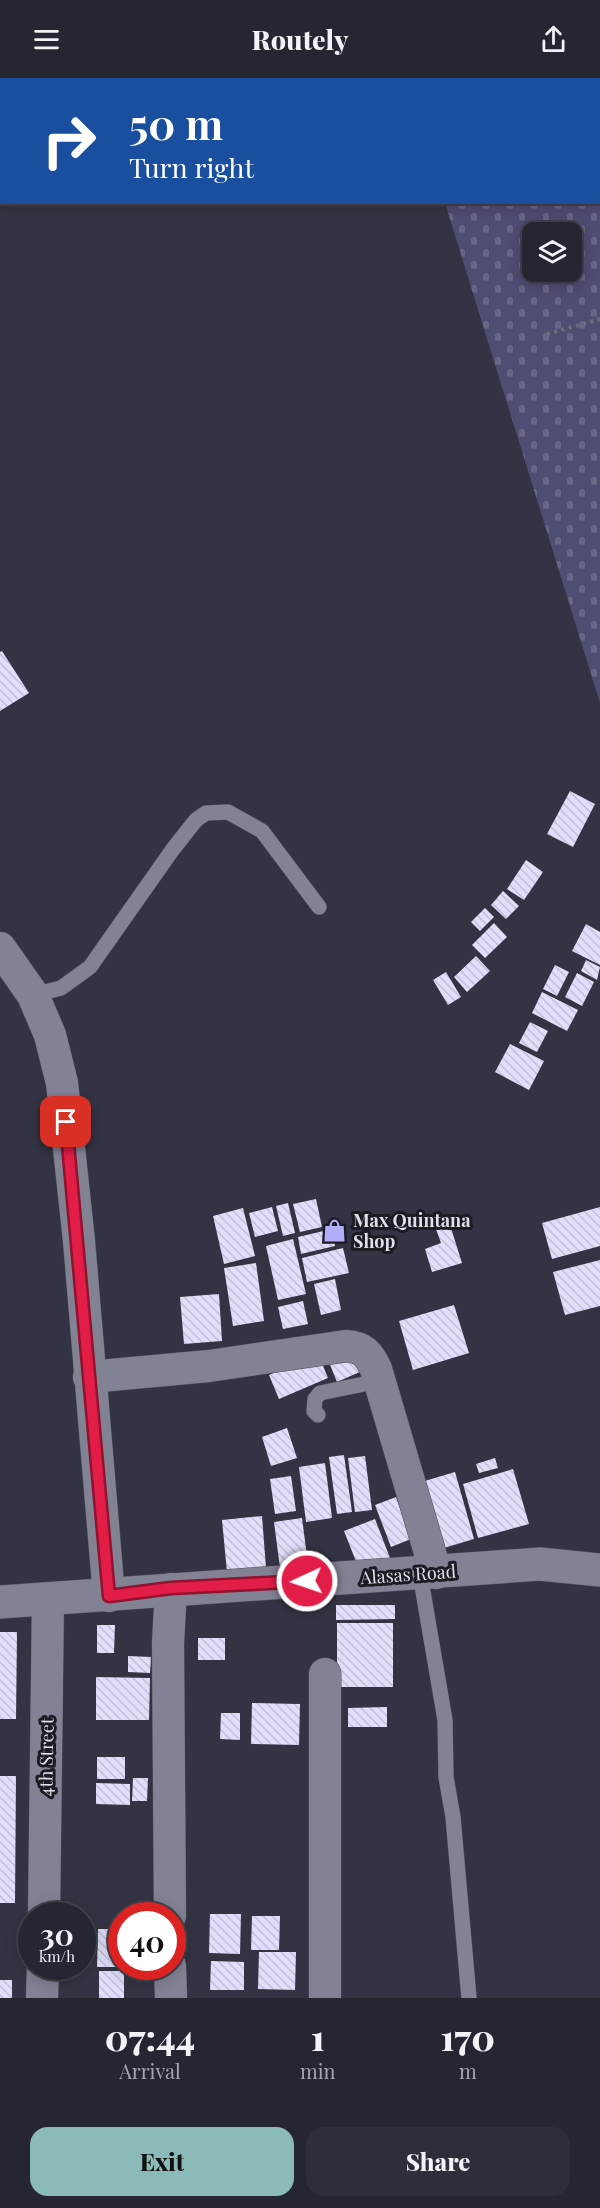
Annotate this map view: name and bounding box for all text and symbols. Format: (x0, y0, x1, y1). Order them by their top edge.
text: Routely (252, 21, 348, 57)
icon: menu (30, 23, 63, 56)
icon: share (537, 23, 570, 56)
text: 50 m (129, 95, 223, 151)
icon: right (30, 102, 108, 180)
text: Turn right (129, 149, 254, 185)
map controls (522, 222, 582, 282)
button: layers (522, 222, 582, 282)
pin (40, 1096, 91, 1147)
icon: arrive (49, 1105, 82, 1138)
place label: Max Quintana Shop (353, 1208, 471, 1253)
shop icon: Max Quintana Shop (322, 1217, 348, 1243)
position arrow (275, 1549, 339, 1613)
street label: Alasas Road (358, 1559, 457, 1589)
street label: 4th Street (33, 1717, 59, 1797)
speed limit sign: 40 (108, 1902, 186, 1980)
text: 30 (40, 1914, 74, 1954)
text: km/h (39, 1946, 75, 1966)
text: 07:44 (105, 2012, 195, 2060)
text: 1 (311, 2012, 325, 2060)
text: 170 (440, 2012, 495, 2060)
text: Arrival (119, 2057, 181, 2084)
text: min (300, 2057, 336, 2084)
text: m (459, 2057, 477, 2084)
button: Exit (30, 2127, 294, 2196)
button: Share (306, 2127, 570, 2196)

